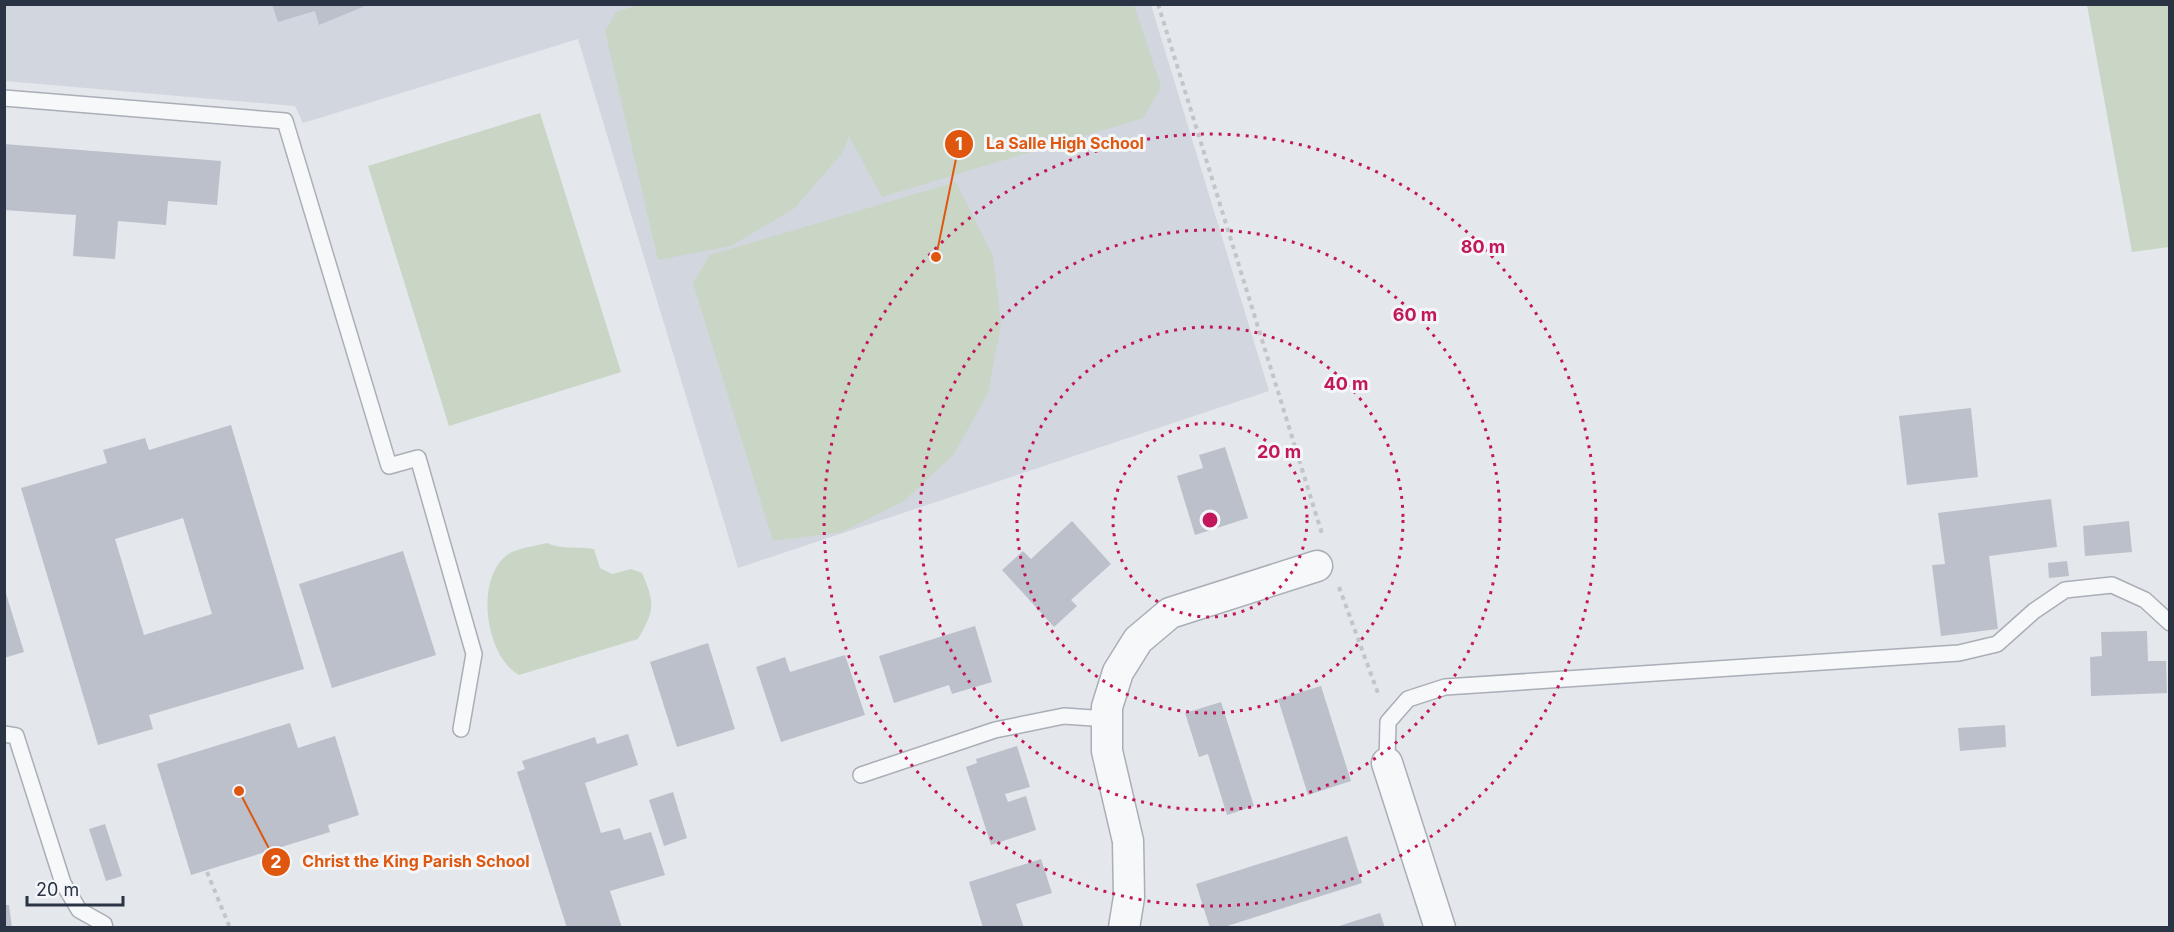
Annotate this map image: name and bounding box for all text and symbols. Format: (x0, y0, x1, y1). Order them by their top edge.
callout: La Salle High School (944, 127, 1156, 161)
text: 1 (955, 133, 963, 154)
text: La Salle High School (986, 133, 1144, 153)
text: 80 m (1461, 236, 1505, 257)
text: 60 m (1393, 304, 1437, 325)
text: 40 m (1324, 373, 1369, 394)
text: 20 m (1257, 441, 1301, 462)
centre of rings (1200, 510, 1220, 530)
callout: Christ the King Parish School (261, 845, 542, 879)
text: 2 (270, 851, 282, 872)
text: Christ the King Parish School (302, 851, 530, 871)
scale bar (27, 869, 123, 907)
text: 20 m (36, 879, 79, 900)

